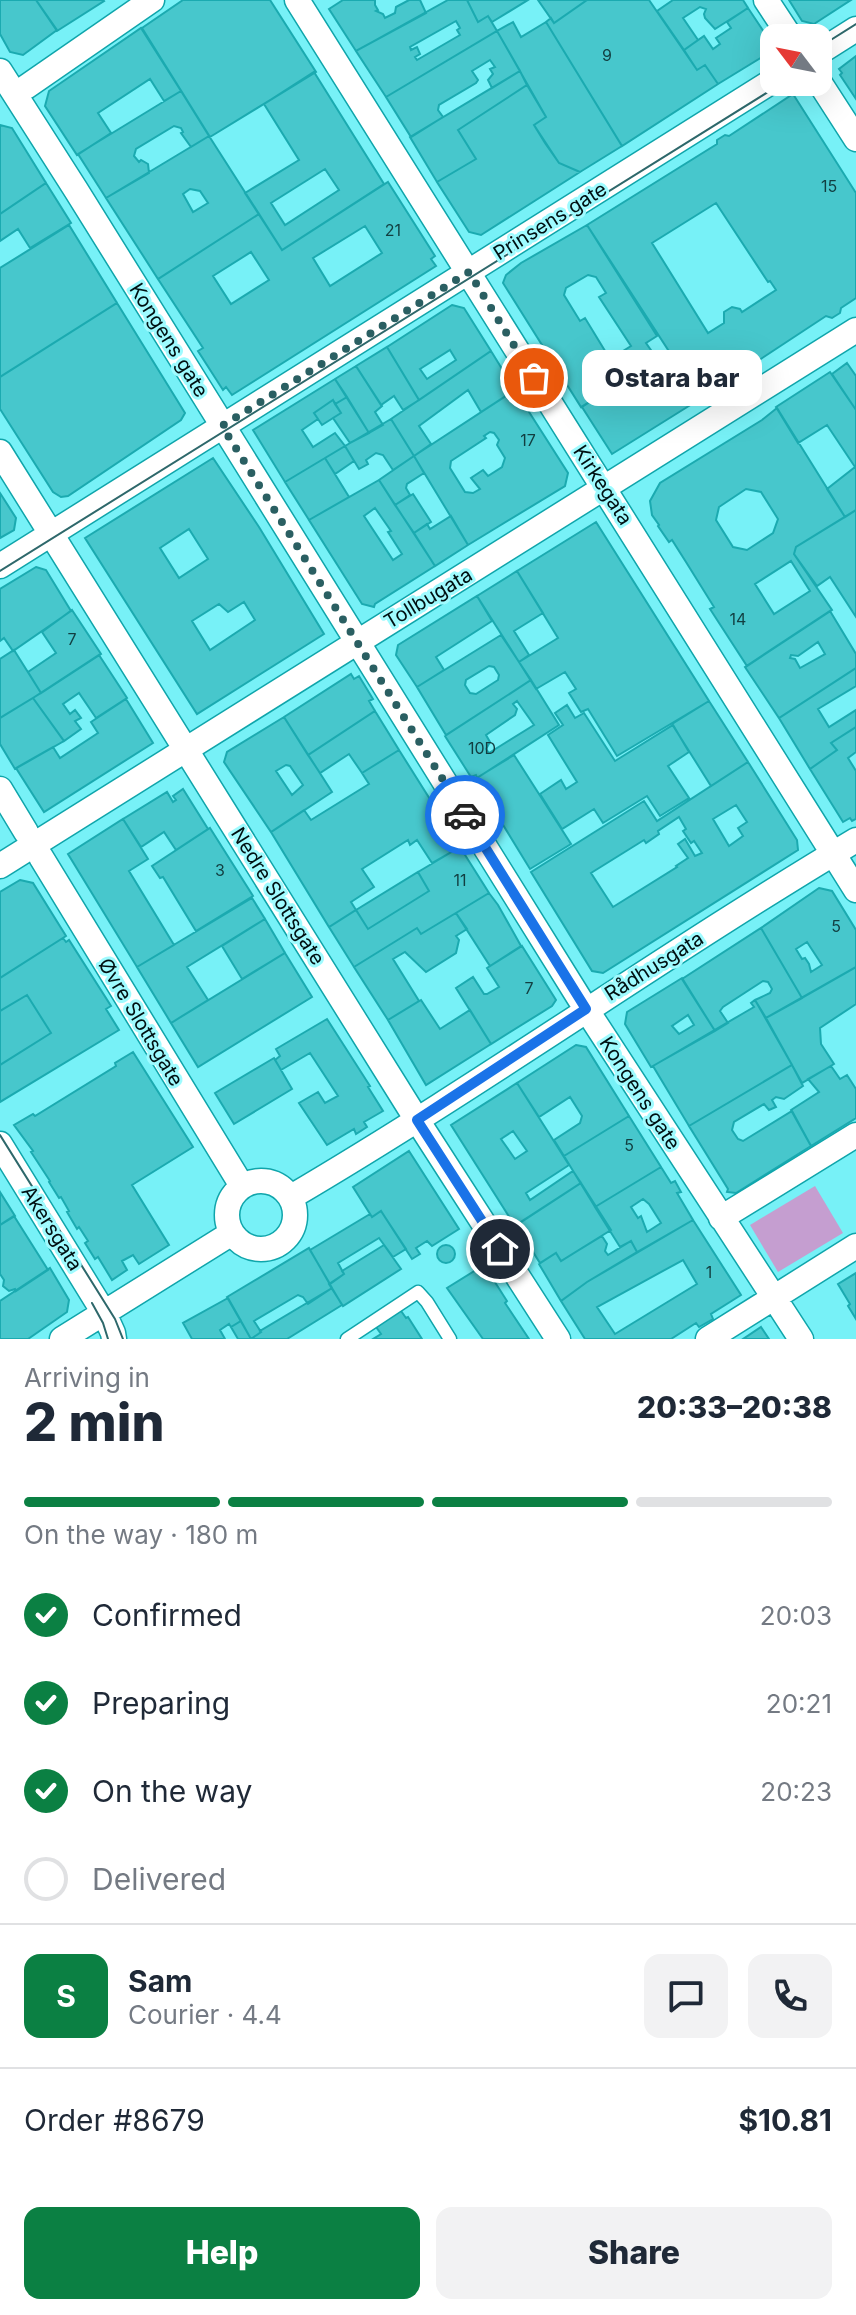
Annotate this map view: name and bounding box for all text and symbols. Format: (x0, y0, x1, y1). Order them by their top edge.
north arrow (760, 24, 832, 96)
map controls (760, 24, 832, 96)
house number: 9 (602, 45, 612, 65)
house number: 15 (821, 176, 837, 196)
street label: Prinsens gate (489, 177, 611, 265)
house number: 21 (385, 220, 401, 240)
street label: Kongens gate (124, 279, 214, 401)
pin (500, 344, 568, 412)
callout: Ostara bar (582, 350, 762, 406)
icon: bag (512, 356, 556, 400)
text: Ostara bar (605, 362, 739, 393)
house number: 17 (520, 430, 536, 450)
street label: Kirkegata (568, 441, 638, 529)
street label: Tollbugata (380, 562, 476, 634)
house number: 14 (730, 609, 746, 629)
house number: 7 (67, 629, 77, 649)
house number: 10D (468, 738, 496, 758)
courier (425, 775, 505, 855)
icon: car (443, 793, 487, 837)
street label: Nedre Slottsgate (226, 823, 330, 969)
house number: 3 (215, 860, 225, 880)
house number: 11 (453, 870, 467, 890)
house number: 5 (831, 916, 841, 936)
street label: Rådhusgata (600, 926, 708, 1006)
street label: Øvre Slottsgate (93, 954, 189, 1090)
house number: 7 (524, 978, 534, 998)
street label: Kongens gate (595, 1032, 685, 1154)
house number: 5 (624, 1135, 634, 1155)
street label: Akersgata (17, 1181, 87, 1275)
pin (466, 1215, 534, 1283)
icon: home (478, 1227, 522, 1271)
house number: 1 (706, 1262, 712, 1282)
text: Arriving in (24, 1362, 150, 1393)
text: 20:33–20:38 (637, 1389, 832, 1425)
text: 2 min (24, 1391, 165, 1454)
text: On the way · 180 m (24, 1519, 258, 1550)
icon: check (24, 1593, 68, 1637)
text: Confirmed (92, 1597, 242, 1633)
text: 20:03 (760, 1600, 832, 1631)
icon: check (24, 1681, 68, 1725)
text: Preparing (92, 1685, 230, 1721)
text: 20:21 (766, 1688, 832, 1719)
icon: check (24, 1769, 68, 1813)
text: On the way (92, 1773, 252, 1809)
text: 20:23 (760, 1776, 832, 1807)
text: Delivered (92, 1861, 226, 1897)
button: chat (644, 1954, 728, 2038)
button: phone (748, 1954, 832, 2038)
text: Sam (128, 1963, 192, 1999)
text: S (56, 1978, 76, 2014)
text: Courier · 4.4 (128, 1999, 282, 2030)
text: Order #8679 (24, 2102, 205, 2138)
text: $10.81 (738, 2102, 832, 2138)
button: Help (24, 2207, 420, 2299)
button: Share (436, 2207, 832, 2299)

